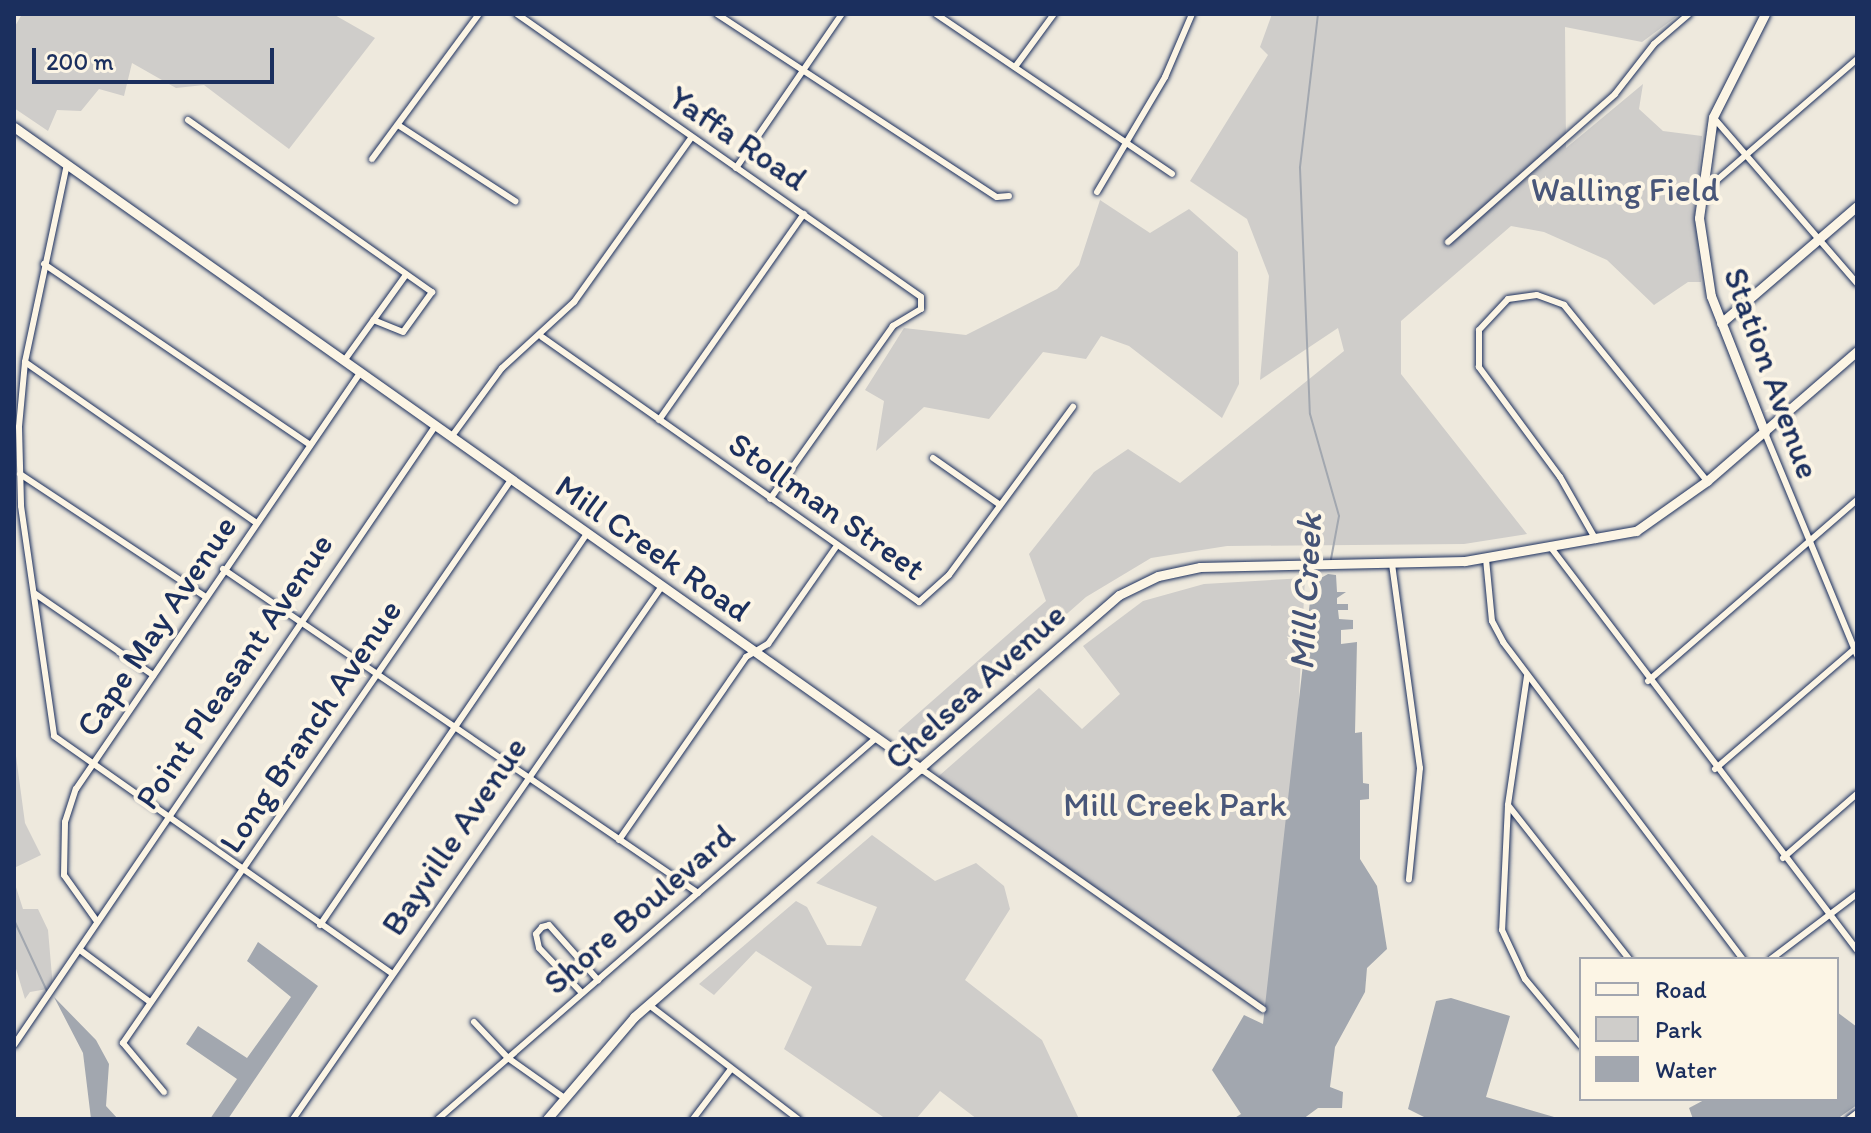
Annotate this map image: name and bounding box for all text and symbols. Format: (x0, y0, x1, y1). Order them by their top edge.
scale bar (36, 32, 278, 82)
text: 200 m (46, 47, 114, 76)
street label: Yaffa Road (661, 77, 815, 199)
park label: Walling Field (1531, 170, 1719, 210)
street label: Station Avenue (1715, 262, 1829, 484)
street label: Stollman Street (721, 423, 933, 589)
street label: Mill Creek Road (548, 466, 758, 630)
street label: Cape May Avenue (68, 509, 244, 743)
water label: Mill Creek (1279, 513, 1331, 671)
street label: Point Pleasant Avenue (126, 525, 342, 817)
street label: Long Branch Avenue (210, 591, 410, 861)
street label: Chelsea Avenue (876, 594, 1074, 778)
street label: Bayville Avenue (373, 730, 535, 942)
park label: Mill Creek Park (1064, 785, 1286, 825)
street label: Shore Boulevard (535, 815, 743, 1003)
legend (1579, 957, 1839, 1101)
text: Road (1655, 975, 1707, 1004)
text: Park (1655, 1015, 1702, 1044)
text: Water (1655, 1055, 1717, 1084)

